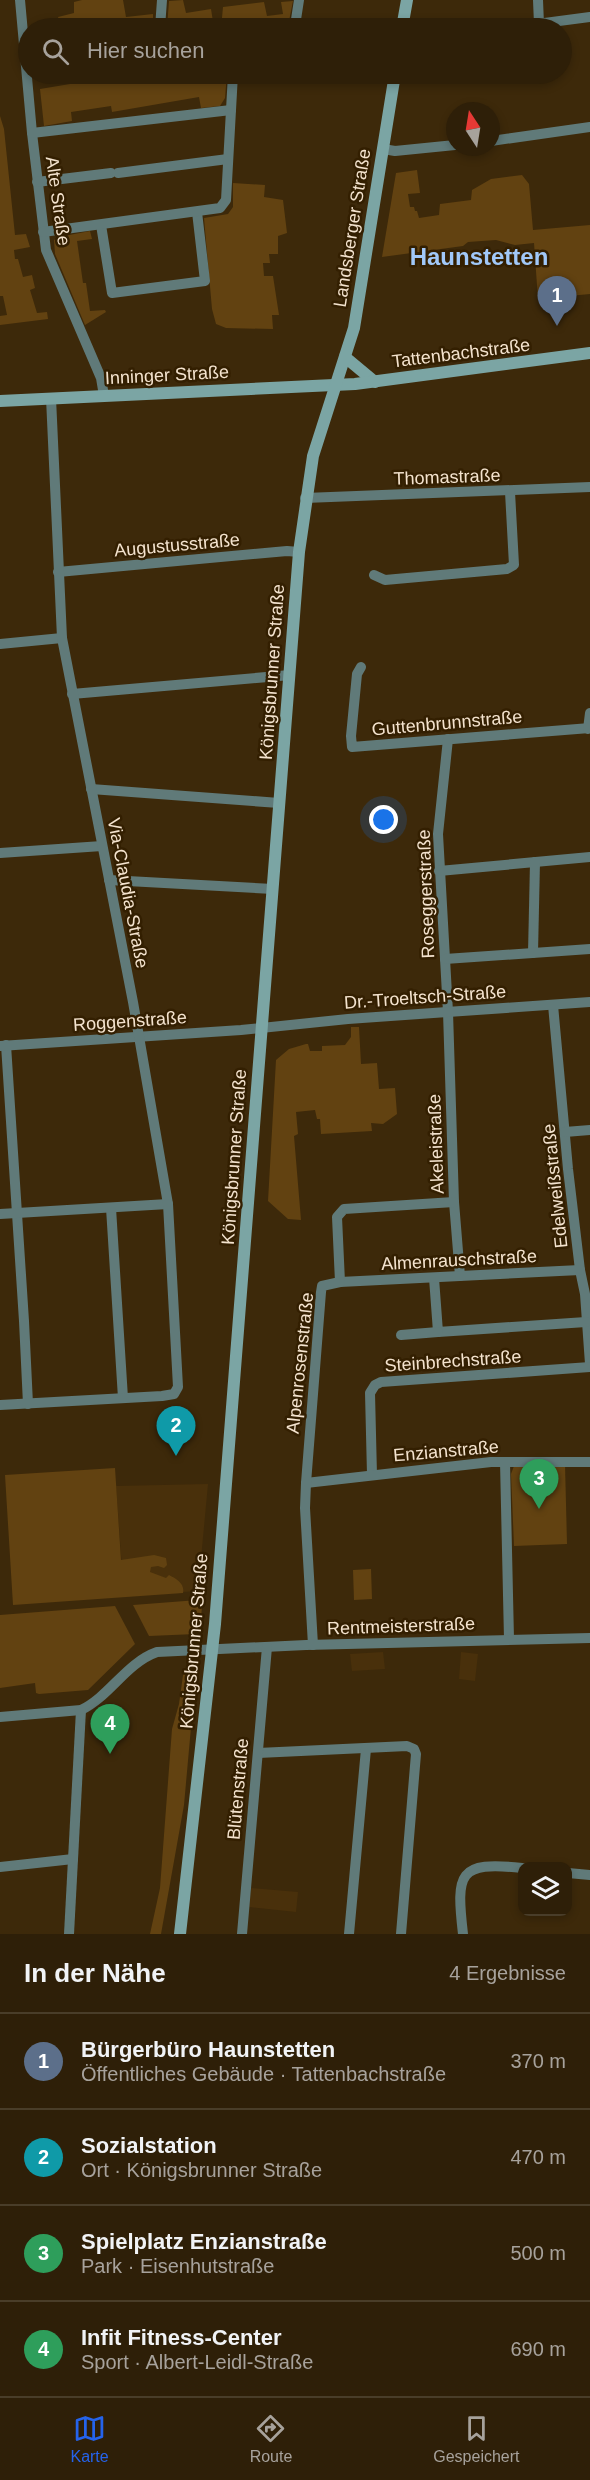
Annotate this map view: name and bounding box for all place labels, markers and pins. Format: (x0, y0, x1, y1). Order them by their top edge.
pin: 1 (538, 276, 576, 326)
pin: 2 (156, 1406, 195, 1456)
pin: 3 (520, 1460, 558, 1509)
pin: 4 (90, 1704, 130, 1754)

